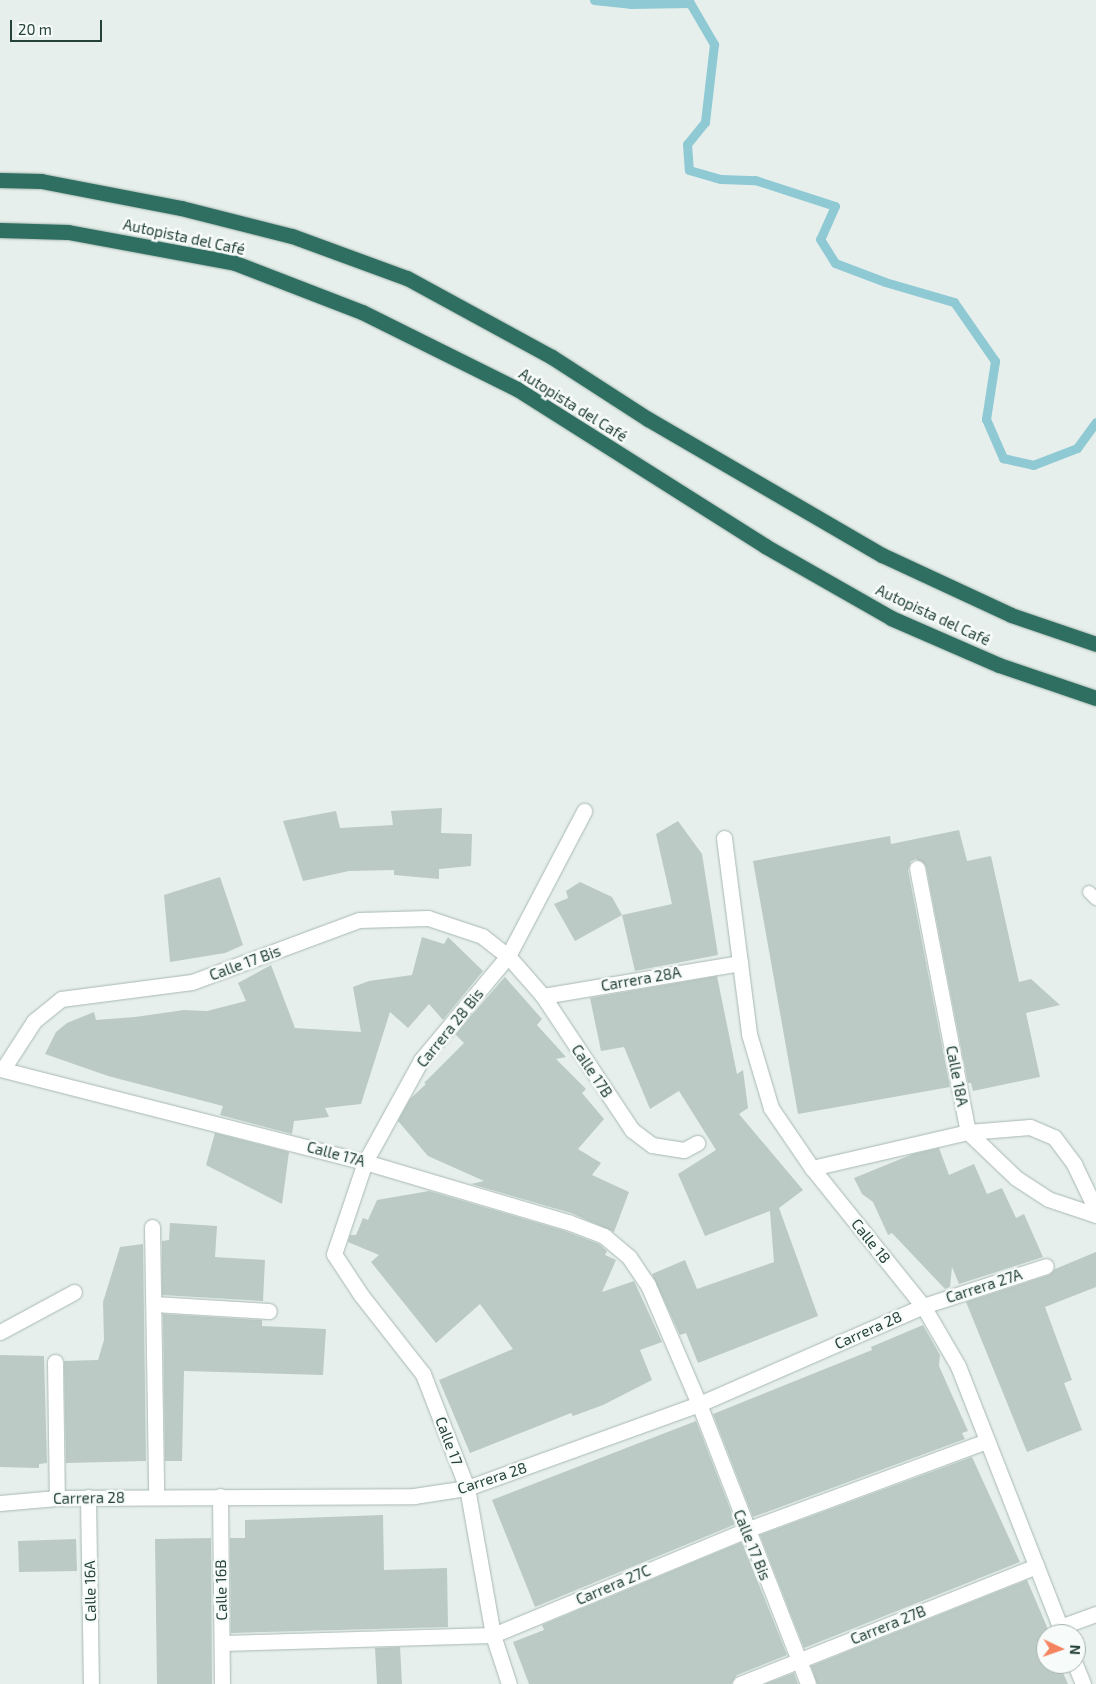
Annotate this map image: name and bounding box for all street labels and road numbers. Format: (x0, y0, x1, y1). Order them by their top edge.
street label: Autopista del Café (121, 215, 247, 259)
street label: Autopista del Café (516, 364, 630, 446)
street label: Autopista del Café (873, 581, 993, 649)
street label: Calle 17 Bis (207, 942, 283, 984)
street label: Carrera 28A (599, 963, 683, 995)
street label: Carrera 28 Bis (413, 985, 487, 1071)
street label: Calle 17B (568, 1041, 616, 1101)
street label: Calle 18A (942, 1044, 972, 1108)
street label: Calle 17A (305, 1138, 367, 1170)
street label: Calle 18 (848, 1215, 894, 1267)
street label: Carrera 27A (944, 1265, 1024, 1307)
street label: Carrera 28 (832, 1307, 904, 1353)
street label: Calle 17 (432, 1414, 466, 1468)
street label: Carrera 28 (455, 1458, 529, 1498)
street label: Carrera 28 (53, 1488, 125, 1508)
street label: Calle 17 Bis (730, 1507, 774, 1583)
street label: Calle 16B (211, 1559, 231, 1621)
street label: Calle 16A (80, 1560, 100, 1622)
street label: Carrera 27C (573, 1561, 653, 1609)
street label: Carrera 27B (848, 1602, 928, 1648)

